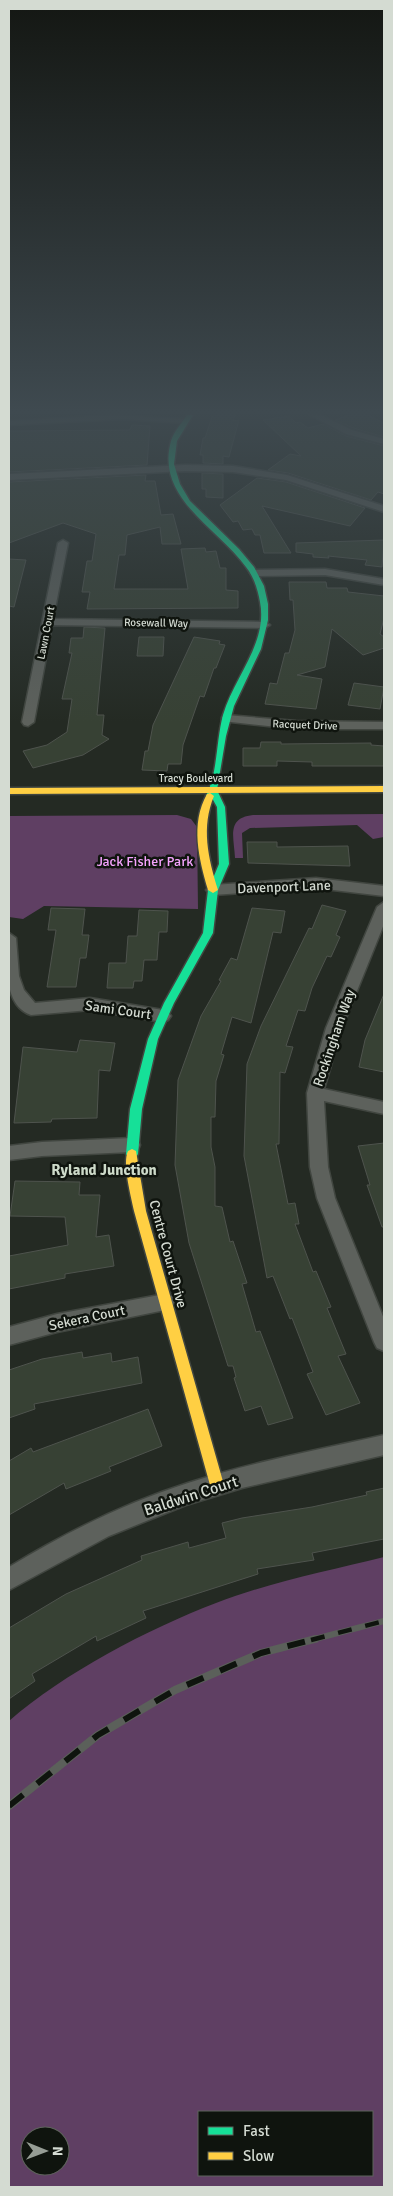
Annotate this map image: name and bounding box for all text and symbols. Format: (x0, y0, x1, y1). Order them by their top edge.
street label: Lawn Court (34, 605, 58, 661)
street label: Rosewall Way (124, 616, 189, 630)
street label: Racquet Drive (272, 717, 338, 733)
street label: Tracy Boulevard (159, 772, 233, 785)
park label: Jack Fisher Park (97, 853, 193, 870)
street label: Davenport Lane (237, 877, 331, 897)
street label: Rockingham Way (309, 987, 359, 1089)
street label: Sami Court (84, 997, 152, 1023)
district label: Ryland Junction (51, 1161, 157, 1179)
street label: Centre Court Drive (145, 1198, 191, 1310)
street label: Sekera Court (47, 1302, 127, 1334)
street label: Baldwin Court (141, 1471, 241, 1521)
legend (198, 2111, 373, 2176)
text: Fast (243, 2122, 270, 2140)
north arrow (20, 2126, 70, 2176)
text: N (49, 2146, 66, 2156)
text: Slow (243, 2147, 274, 2165)

